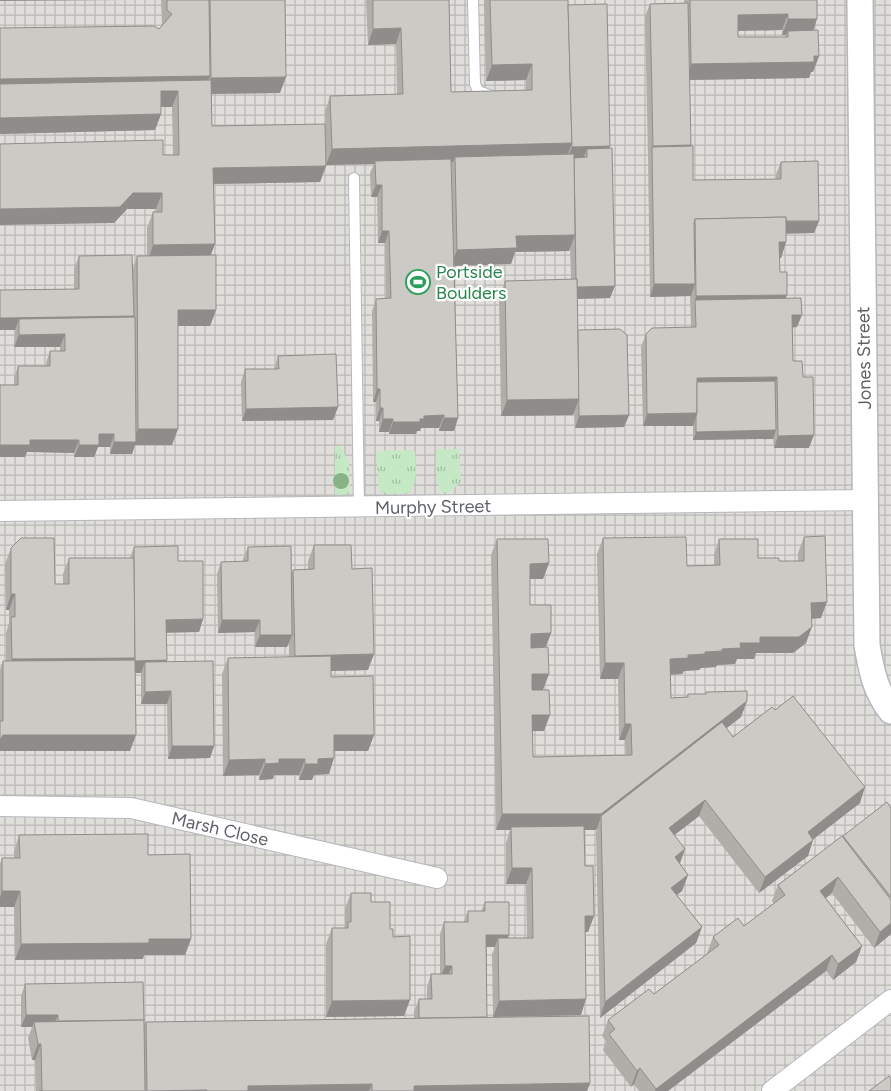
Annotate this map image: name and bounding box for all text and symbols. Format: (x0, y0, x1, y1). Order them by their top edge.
place label: Portside Boulders (436, 261, 506, 304)
sports icon: Portside Boulders (405, 269, 431, 295)
street label: Jones Street (852, 306, 876, 410)
street label: Murphy Street (375, 495, 491, 519)
street label: Marsh Close (169, 807, 271, 851)

